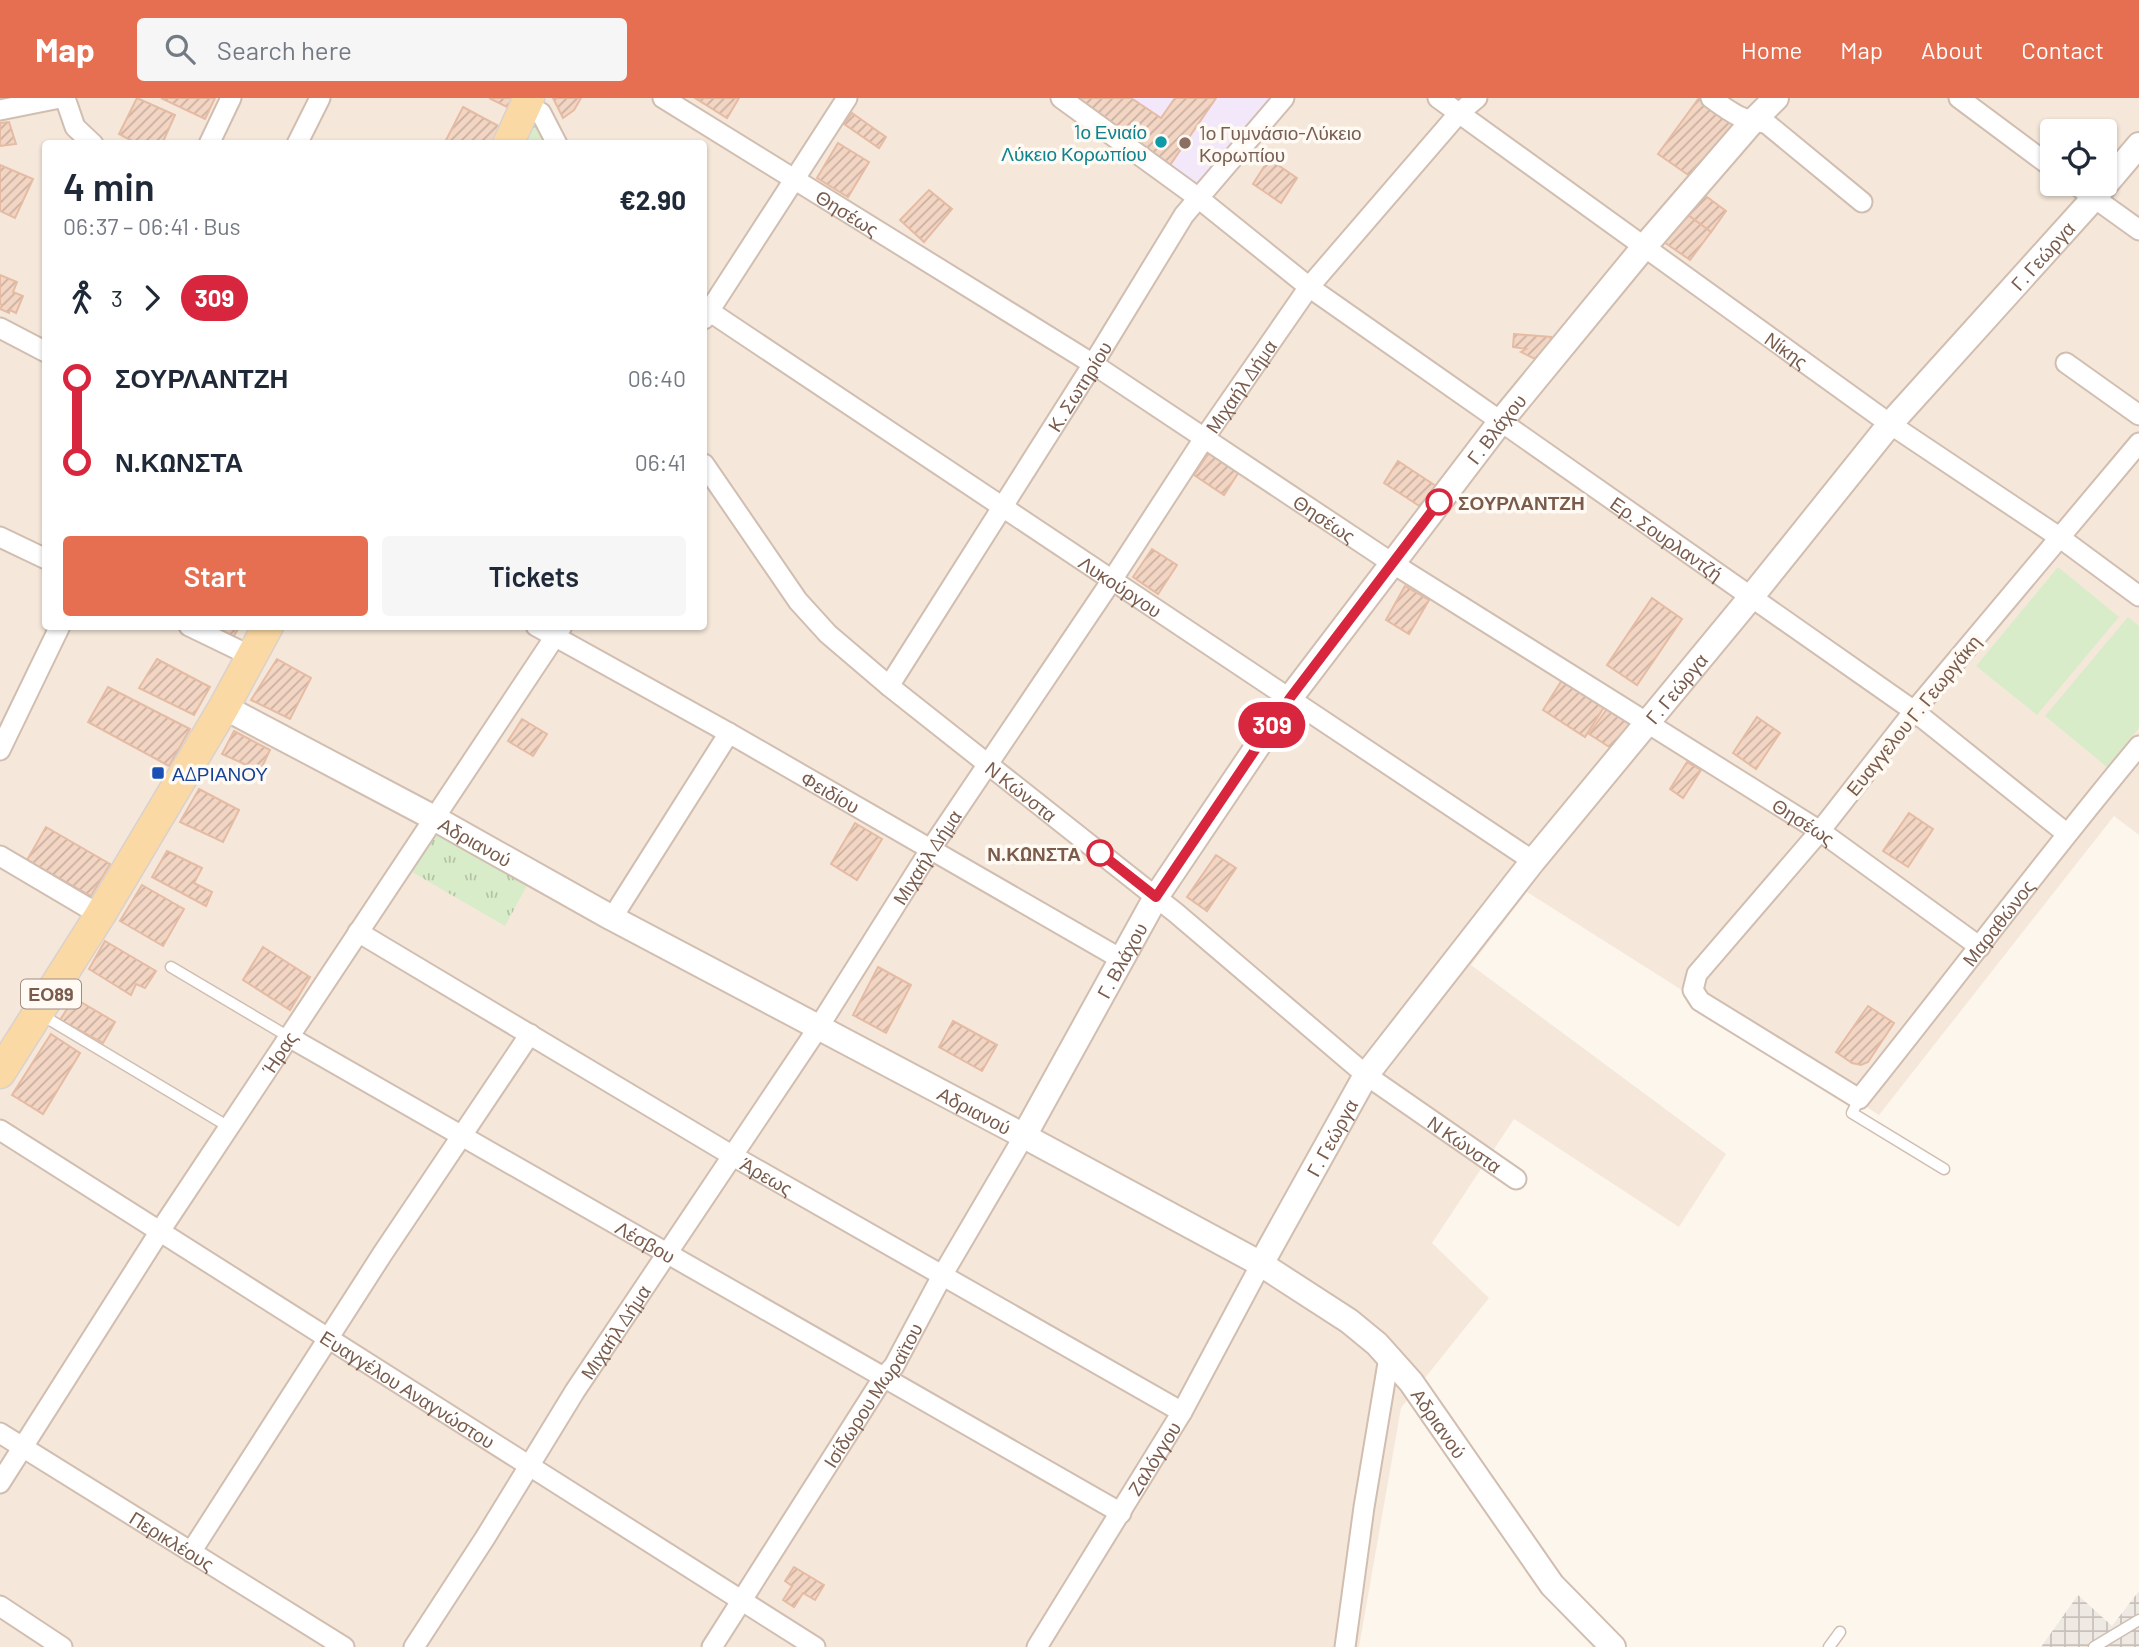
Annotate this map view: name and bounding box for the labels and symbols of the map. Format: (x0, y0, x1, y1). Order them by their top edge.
place label: 1ο Ενιαίο Λύκειο Κορωπίου (1001, 120, 1147, 165)
place label: 1ο Γυμνάσιο-Λύκειο Κορωπίου (1199, 121, 1362, 166)
marker: 1ο Ενιαίο Λύκειο Κορωπίου (1153, 134, 1169, 150)
marker: 1ο Γυμνάσιο-Λύκειο Κορωπίου (1177, 135, 1193, 151)
street label: Θησέως (812, 184, 883, 240)
street label: Γ. Γεώργα (2005, 216, 2079, 295)
street label: Νίκης (1761, 326, 1813, 373)
street label: Μιχαήλ Δήμα (1200, 335, 1281, 437)
street label: Κ. Σωτηρίου (1042, 337, 1116, 435)
street label: Γ. Βλάχου (1461, 389, 1530, 468)
street label: Θησέως (1289, 489, 1360, 547)
marker: ΣΟΥΡΛΑΝΤΖΗ (1426, 489, 1452, 515)
place label: ΣΟΥΡΛΑΝΤΖΗ (1458, 491, 1585, 514)
street label: Ερ. Σουρλαντζή (1607, 491, 1727, 585)
street label: Λυκούργου (1075, 550, 1166, 622)
street label: Ευαγγελου Γ. Γεωργάκη (1841, 630, 1985, 800)
street label: Γ. Γεώργα (1640, 648, 1712, 728)
line badge: 309 (1232, 702, 1312, 748)
street label: Ν Κώνστα (981, 756, 1062, 826)
place label: ΑΔΡΙΑΝΟΥ (172, 762, 268, 785)
marker: ΑΔΡΙΑΝΟΥ (150, 765, 166, 781)
street label: Φειδίου (797, 766, 864, 817)
street label: Θησέως (1768, 793, 1840, 850)
street label: Μιχαήλ Δήμα (887, 805, 966, 908)
street label: Αδριανού (435, 812, 516, 871)
marker: Ν.ΚΩΝΣΤΑ (1087, 840, 1113, 866)
place label: Ν.ΚΩΝΣΤΑ (987, 842, 1081, 865)
street label: Μαραθώνος (1957, 875, 2039, 970)
street label: Γ. Βλάχου (1091, 918, 1151, 1002)
road number: ΕΟ89 (21, 980, 81, 1009)
street label: Ήρας (256, 1026, 301, 1079)
street label: Αδριανού (934, 1081, 1015, 1139)
street label: Γ. Γεώργα (1301, 1095, 1362, 1180)
street label: Ν Κώνστα (1424, 1110, 1506, 1177)
street label: Άρεως (737, 1152, 797, 1199)
street label: Λέσβου (612, 1215, 680, 1267)
street label: Μιχαήλ Δήμα (575, 1280, 655, 1383)
street label: Ισίδωρου Μωραϊτου (818, 1319, 927, 1471)
street label: Ευαγγέλου Αναγνώστου (316, 1325, 499, 1453)
street label: Αδριανού (1407, 1384, 1472, 1462)
street label: Ζαλόγγου (1122, 1417, 1185, 1499)
street label: Περικλέους (126, 1505, 219, 1575)

